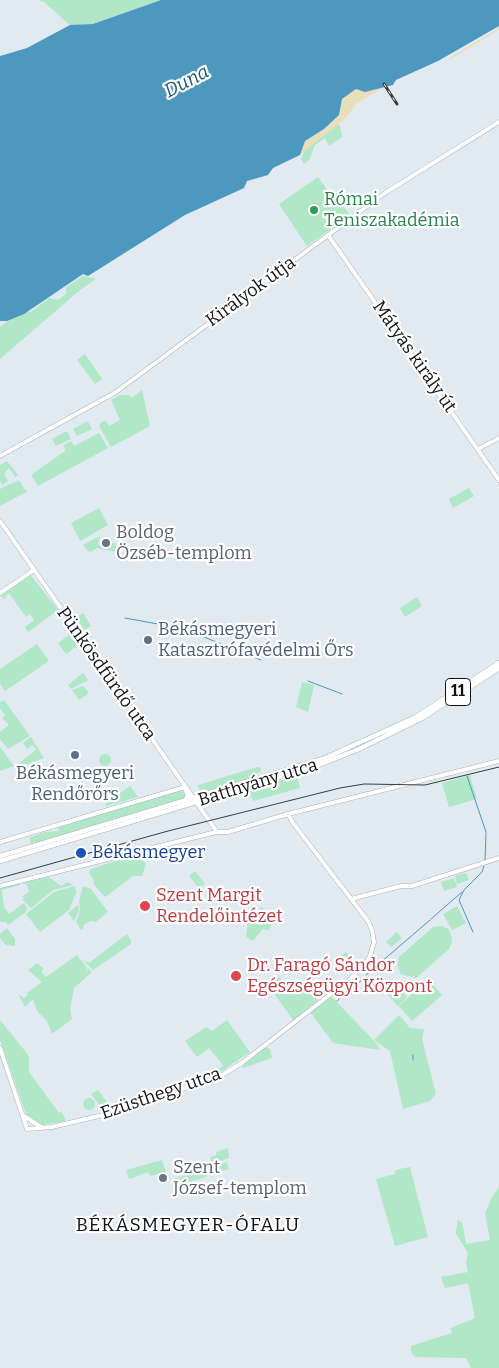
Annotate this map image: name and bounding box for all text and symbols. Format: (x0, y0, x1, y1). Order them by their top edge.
water label: Duna (161, 61, 213, 103)
place label: Római Teniszakadémia (324, 189, 460, 232)
marker: Római Teniszakadémia (308, 204, 320, 216)
street label: Királyok útja (202, 252, 300, 332)
street label: Mátyás király út (367, 297, 461, 417)
place label: Boldog Özséb-templom (116, 522, 252, 564)
marker: Boldog Özséb-templom (100, 537, 112, 549)
street label: Pünkösdfürdő utca (52, 603, 160, 745)
place label: Békásmegyeri Katasztrófavédelmi Őrs (158, 619, 353, 662)
marker: Békásmegyeri Katasztrófavédelmi Őrs (142, 634, 154, 646)
road number: 11 (446, 679, 470, 706)
marker: Békásmegyeri Rendőrőrs (69, 749, 81, 761)
street label: Batthyány utca (196, 755, 320, 811)
place label: Békásmegyeri Rendőrőrs (16, 763, 134, 806)
place label: Békásmegyer (92, 842, 205, 864)
marker: Békásmegyer (74, 846, 88, 860)
place label: Szent Margit Rendelőintézet (156, 885, 283, 928)
marker: Szent Margit Rendelőintézet (138, 899, 152, 913)
place label: Dr. Faragó Sándor Egészségügyi Központ (247, 955, 433, 998)
marker: Dr. Faragó Sándor Egészségügyi Központ (229, 969, 243, 983)
street label: Ezüsthegy utca (98, 1063, 224, 1125)
place label: Szent József-templom (173, 1157, 307, 1200)
marker: Szent József-templom (157, 1172, 169, 1184)
district label: BÉKÁSMEGYER-ÓFALU (74, 1215, 302, 1237)

